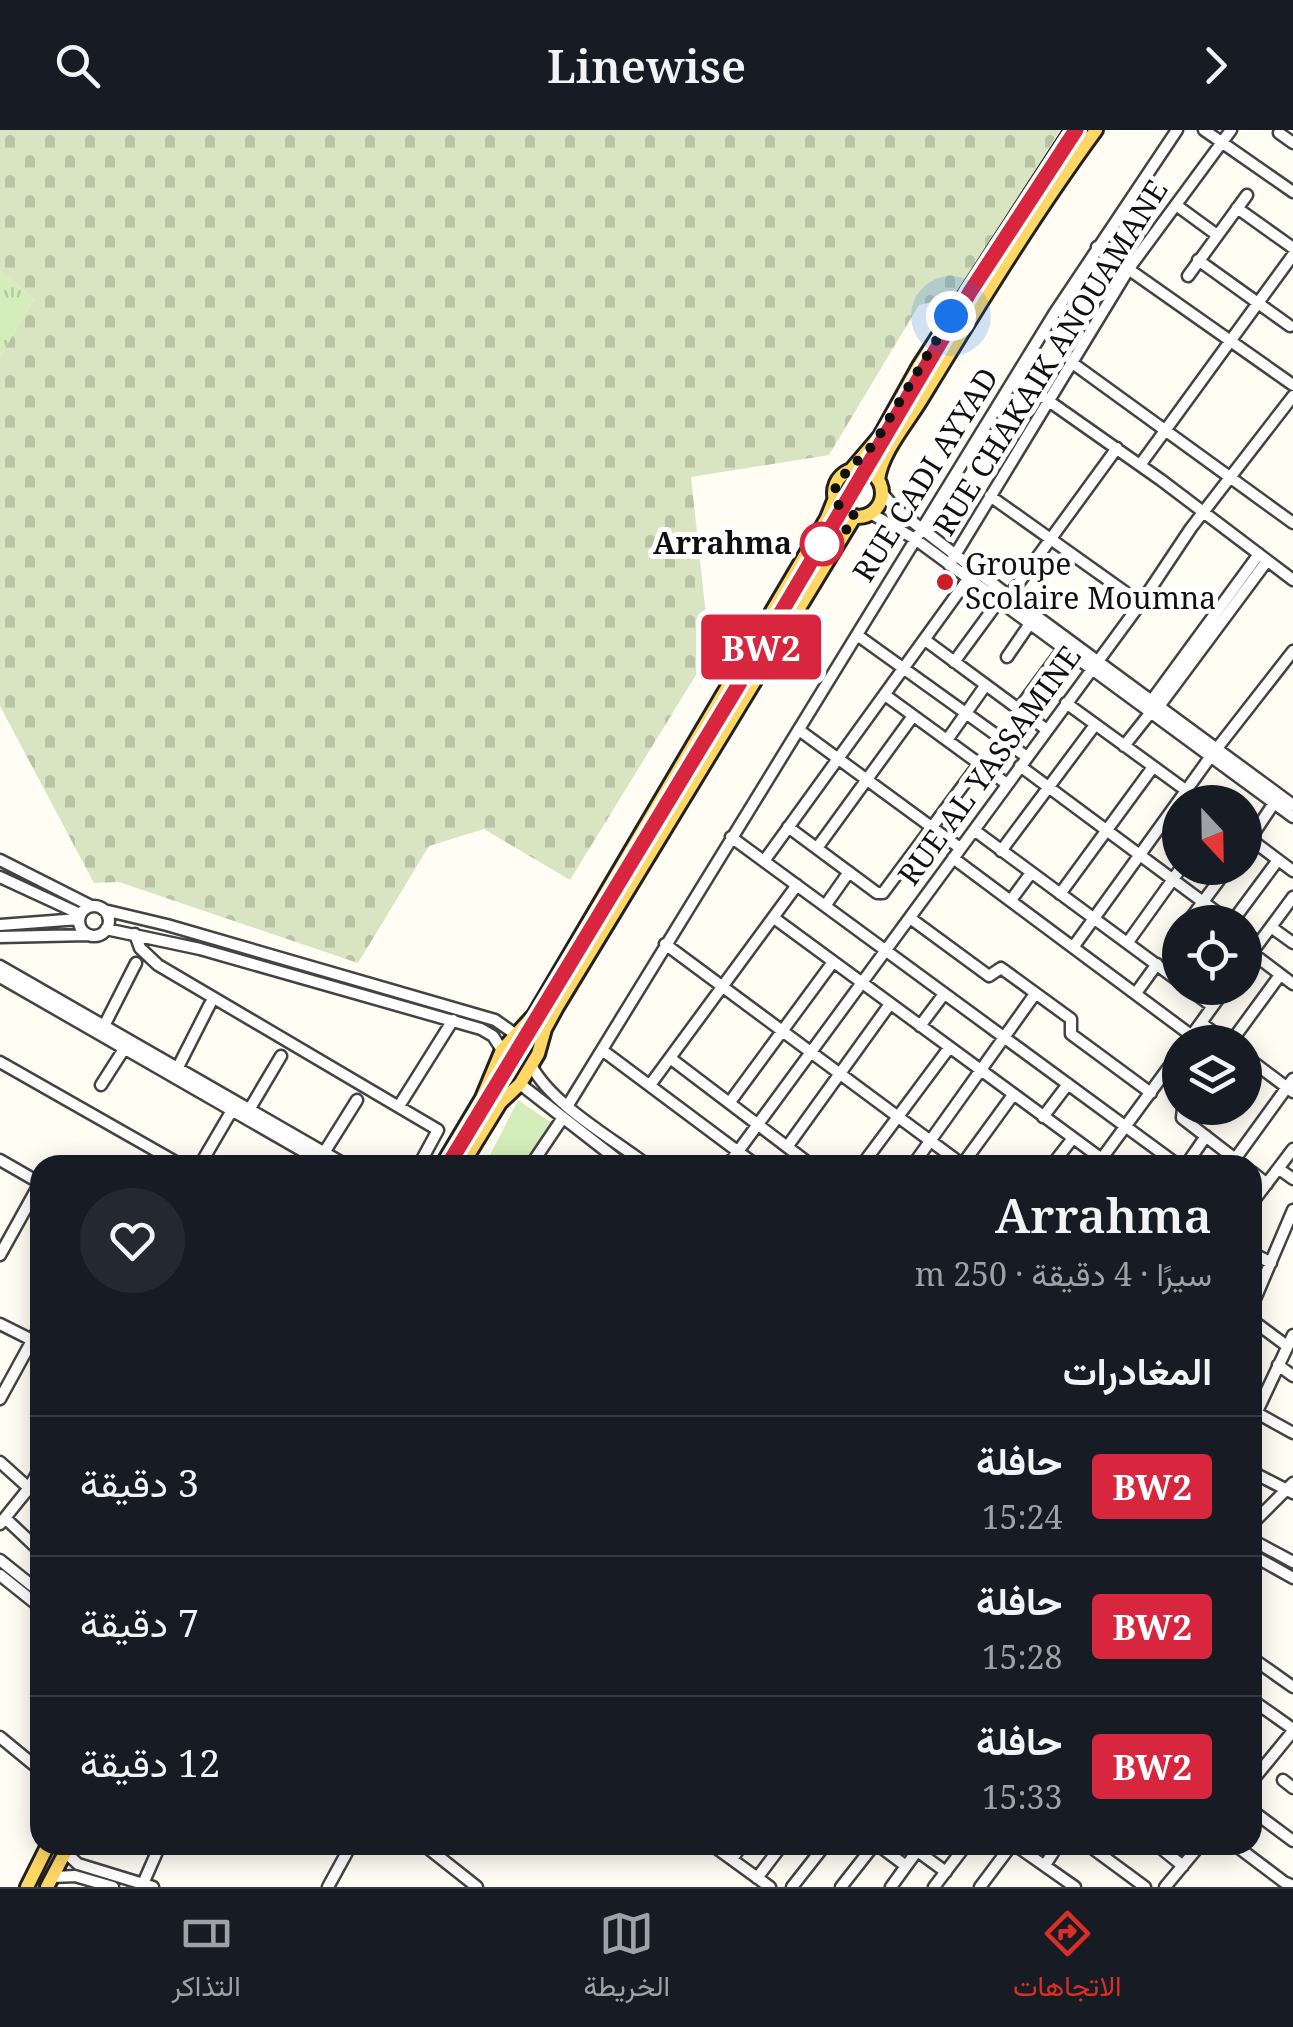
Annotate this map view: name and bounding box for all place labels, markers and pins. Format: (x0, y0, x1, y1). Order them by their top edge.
place label: Arrahma (653, 522, 792, 563)
marker: Arrahma (801, 523, 843, 565)
place label: Groupe Scolaire Moumna (965, 543, 1216, 618)
marker: Groupe Scolaire Moumna (934, 571, 956, 593)

